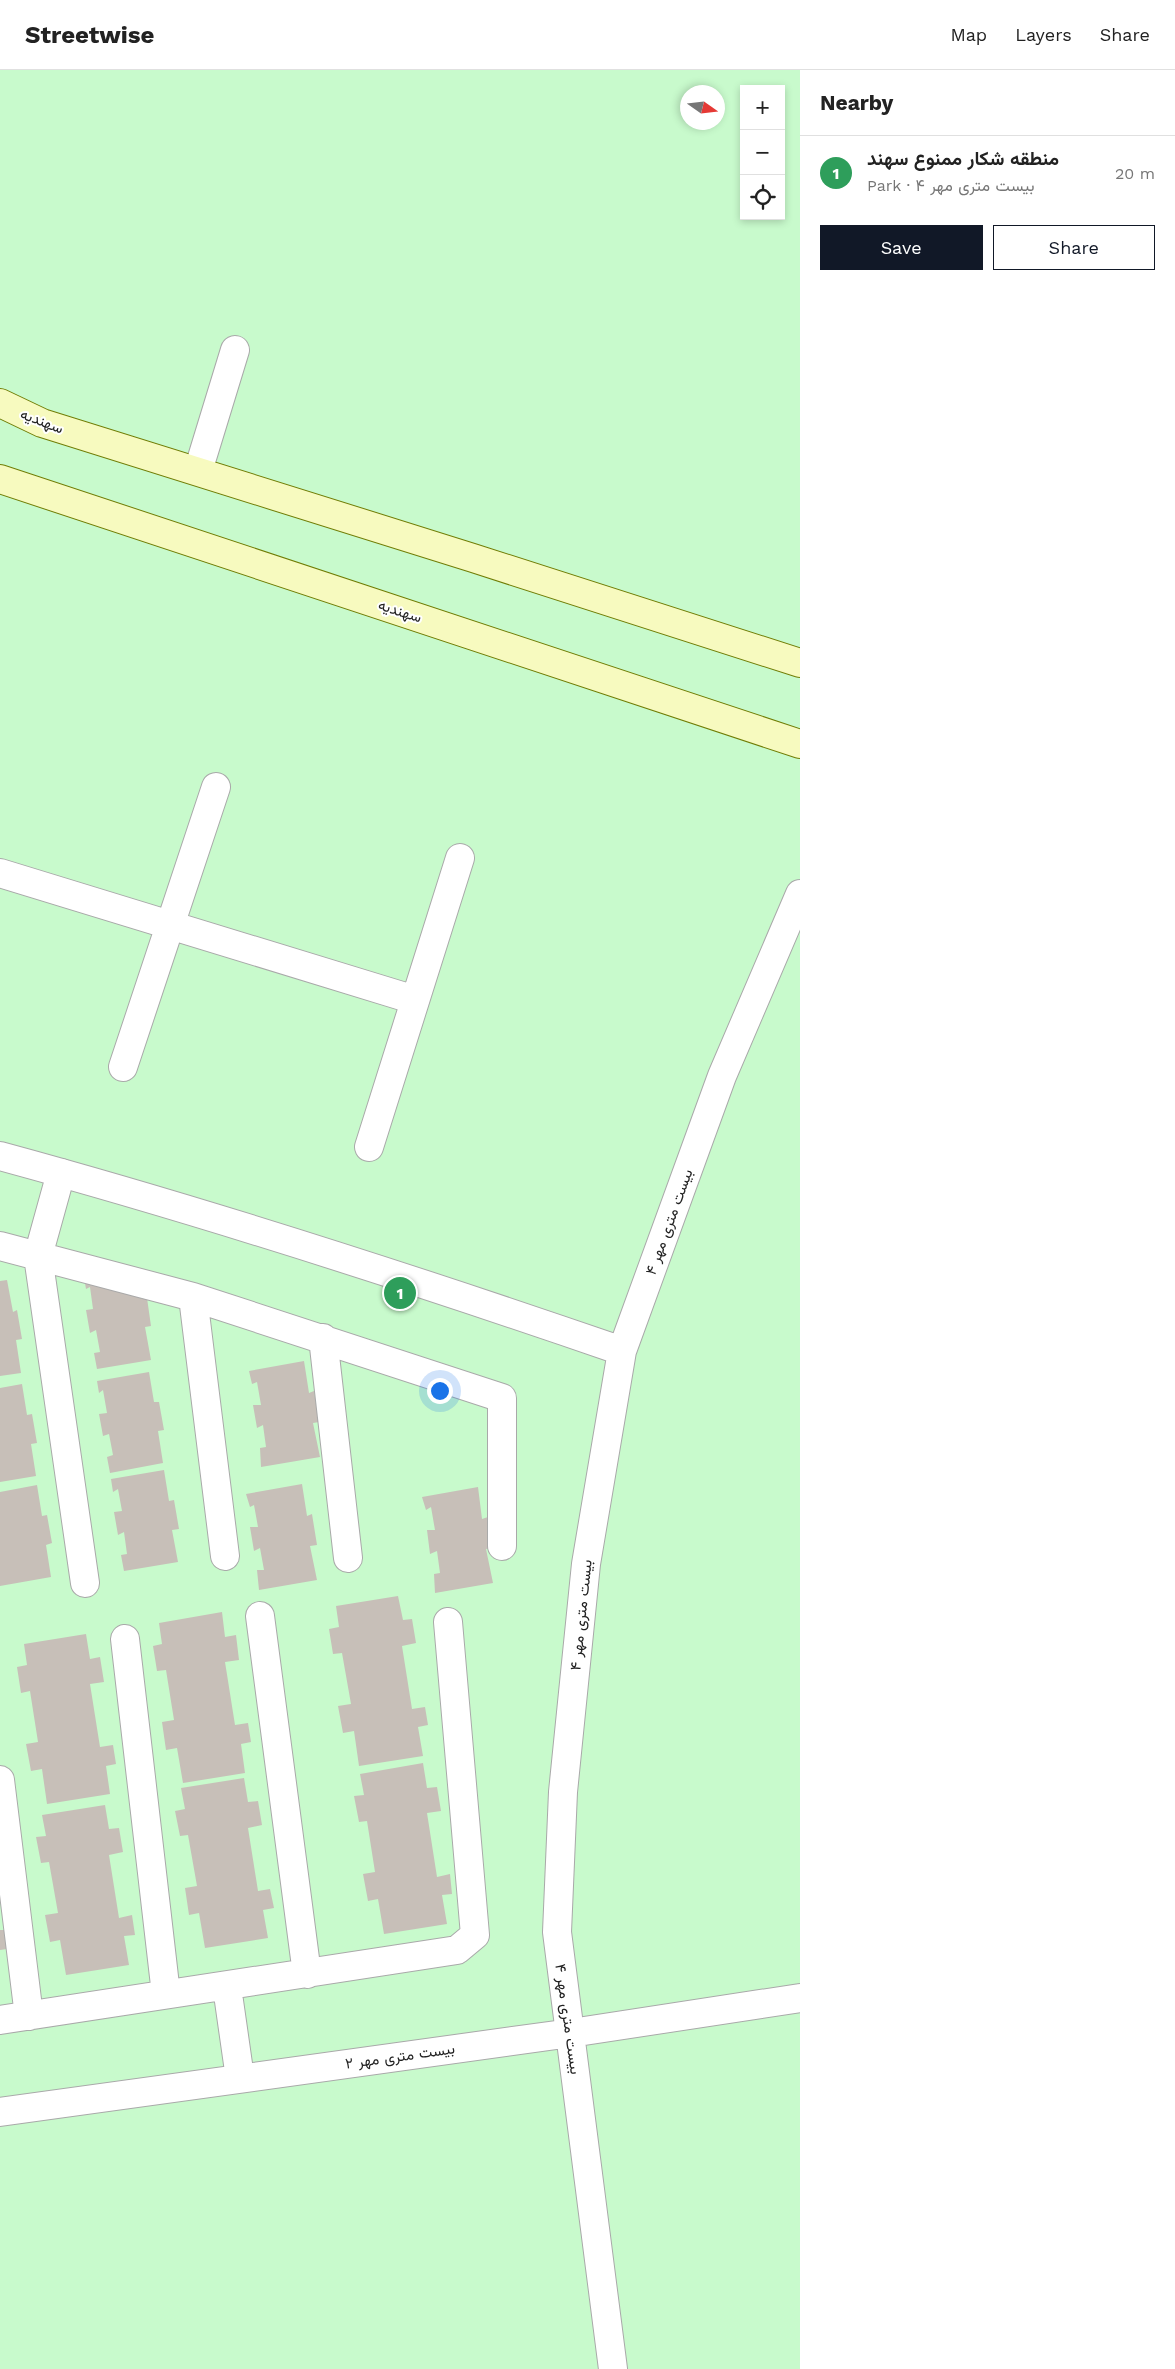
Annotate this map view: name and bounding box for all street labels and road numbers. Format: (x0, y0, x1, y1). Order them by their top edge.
street label: سهندیه (18, 405, 66, 437)
street label: سهندیه (376, 596, 424, 627)
street label: بیست متری مهر ۴ (641, 1167, 697, 1278)
street label: بیست متری مهر ۴ (566, 1559, 597, 1671)
street label: بیست متری مهر ۴ (550, 1963, 585, 2076)
street label: بیست متری مهر ۲ (344, 2039, 456, 2074)

